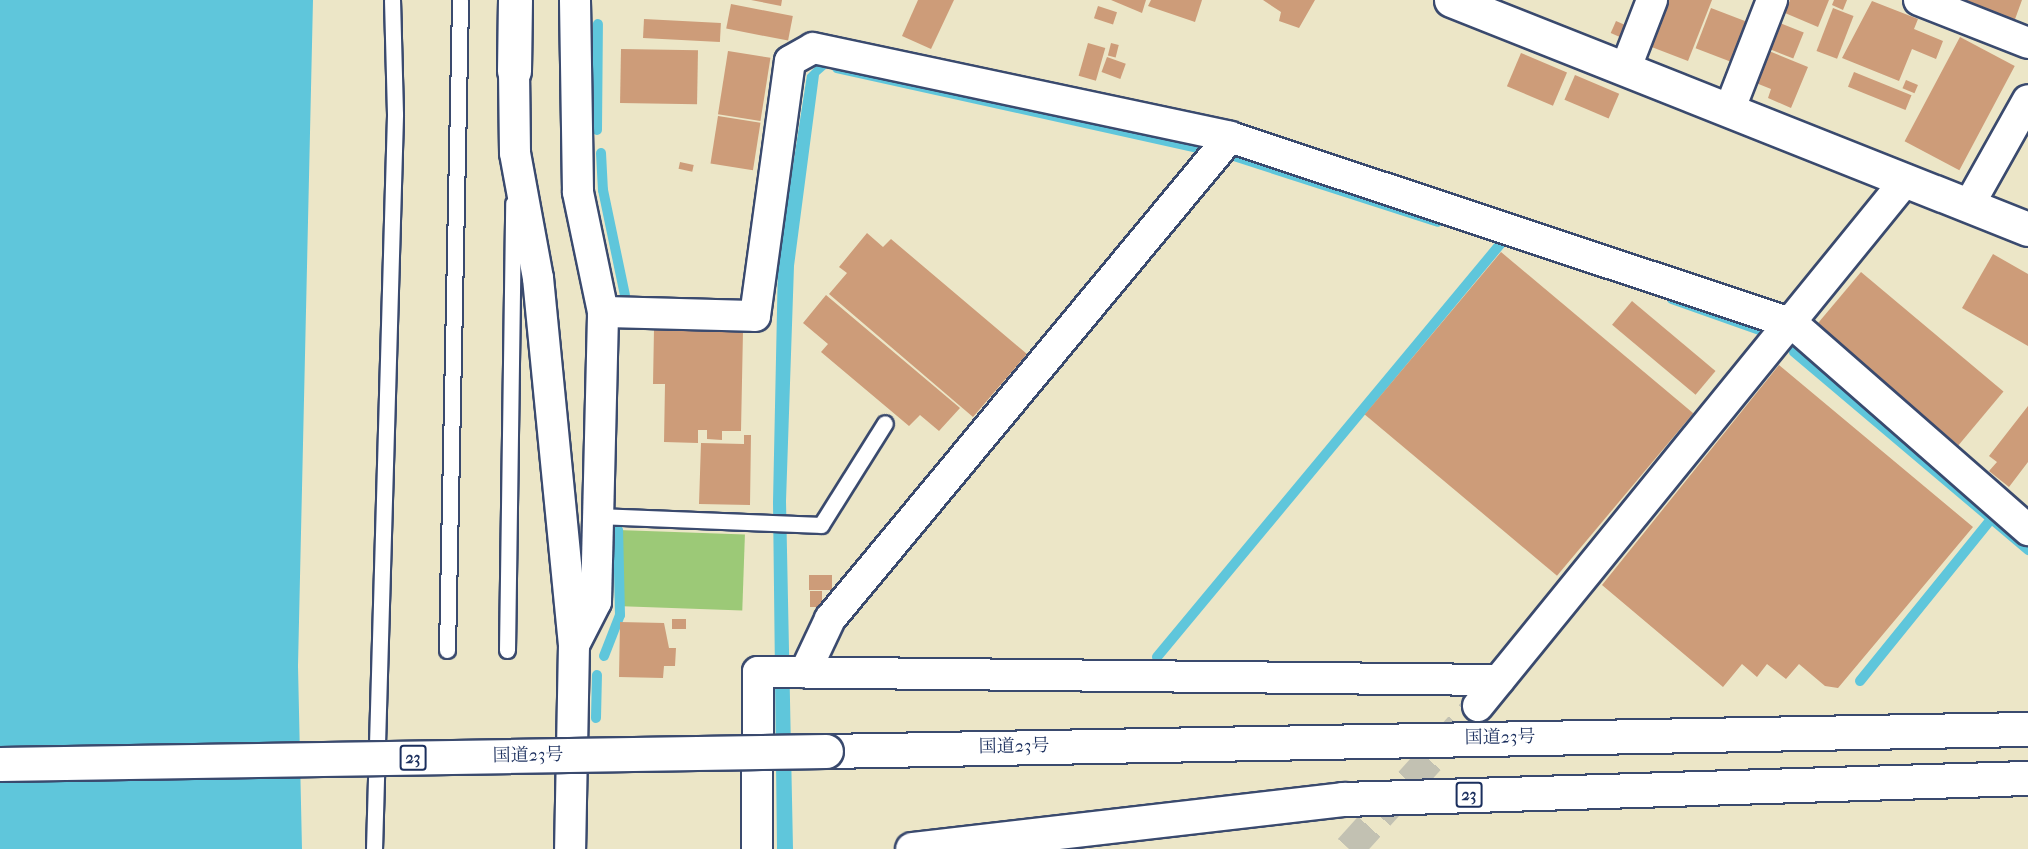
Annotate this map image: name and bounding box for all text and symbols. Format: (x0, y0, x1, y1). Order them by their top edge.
street label: 国道23号 (1464, 727, 1536, 749)
street label: 国道23号 (978, 736, 1050, 758)
road number: 23 (400, 745, 426, 771)
street label: 国道23号 (492, 745, 564, 767)
road number: 23 (1456, 782, 1482, 808)

